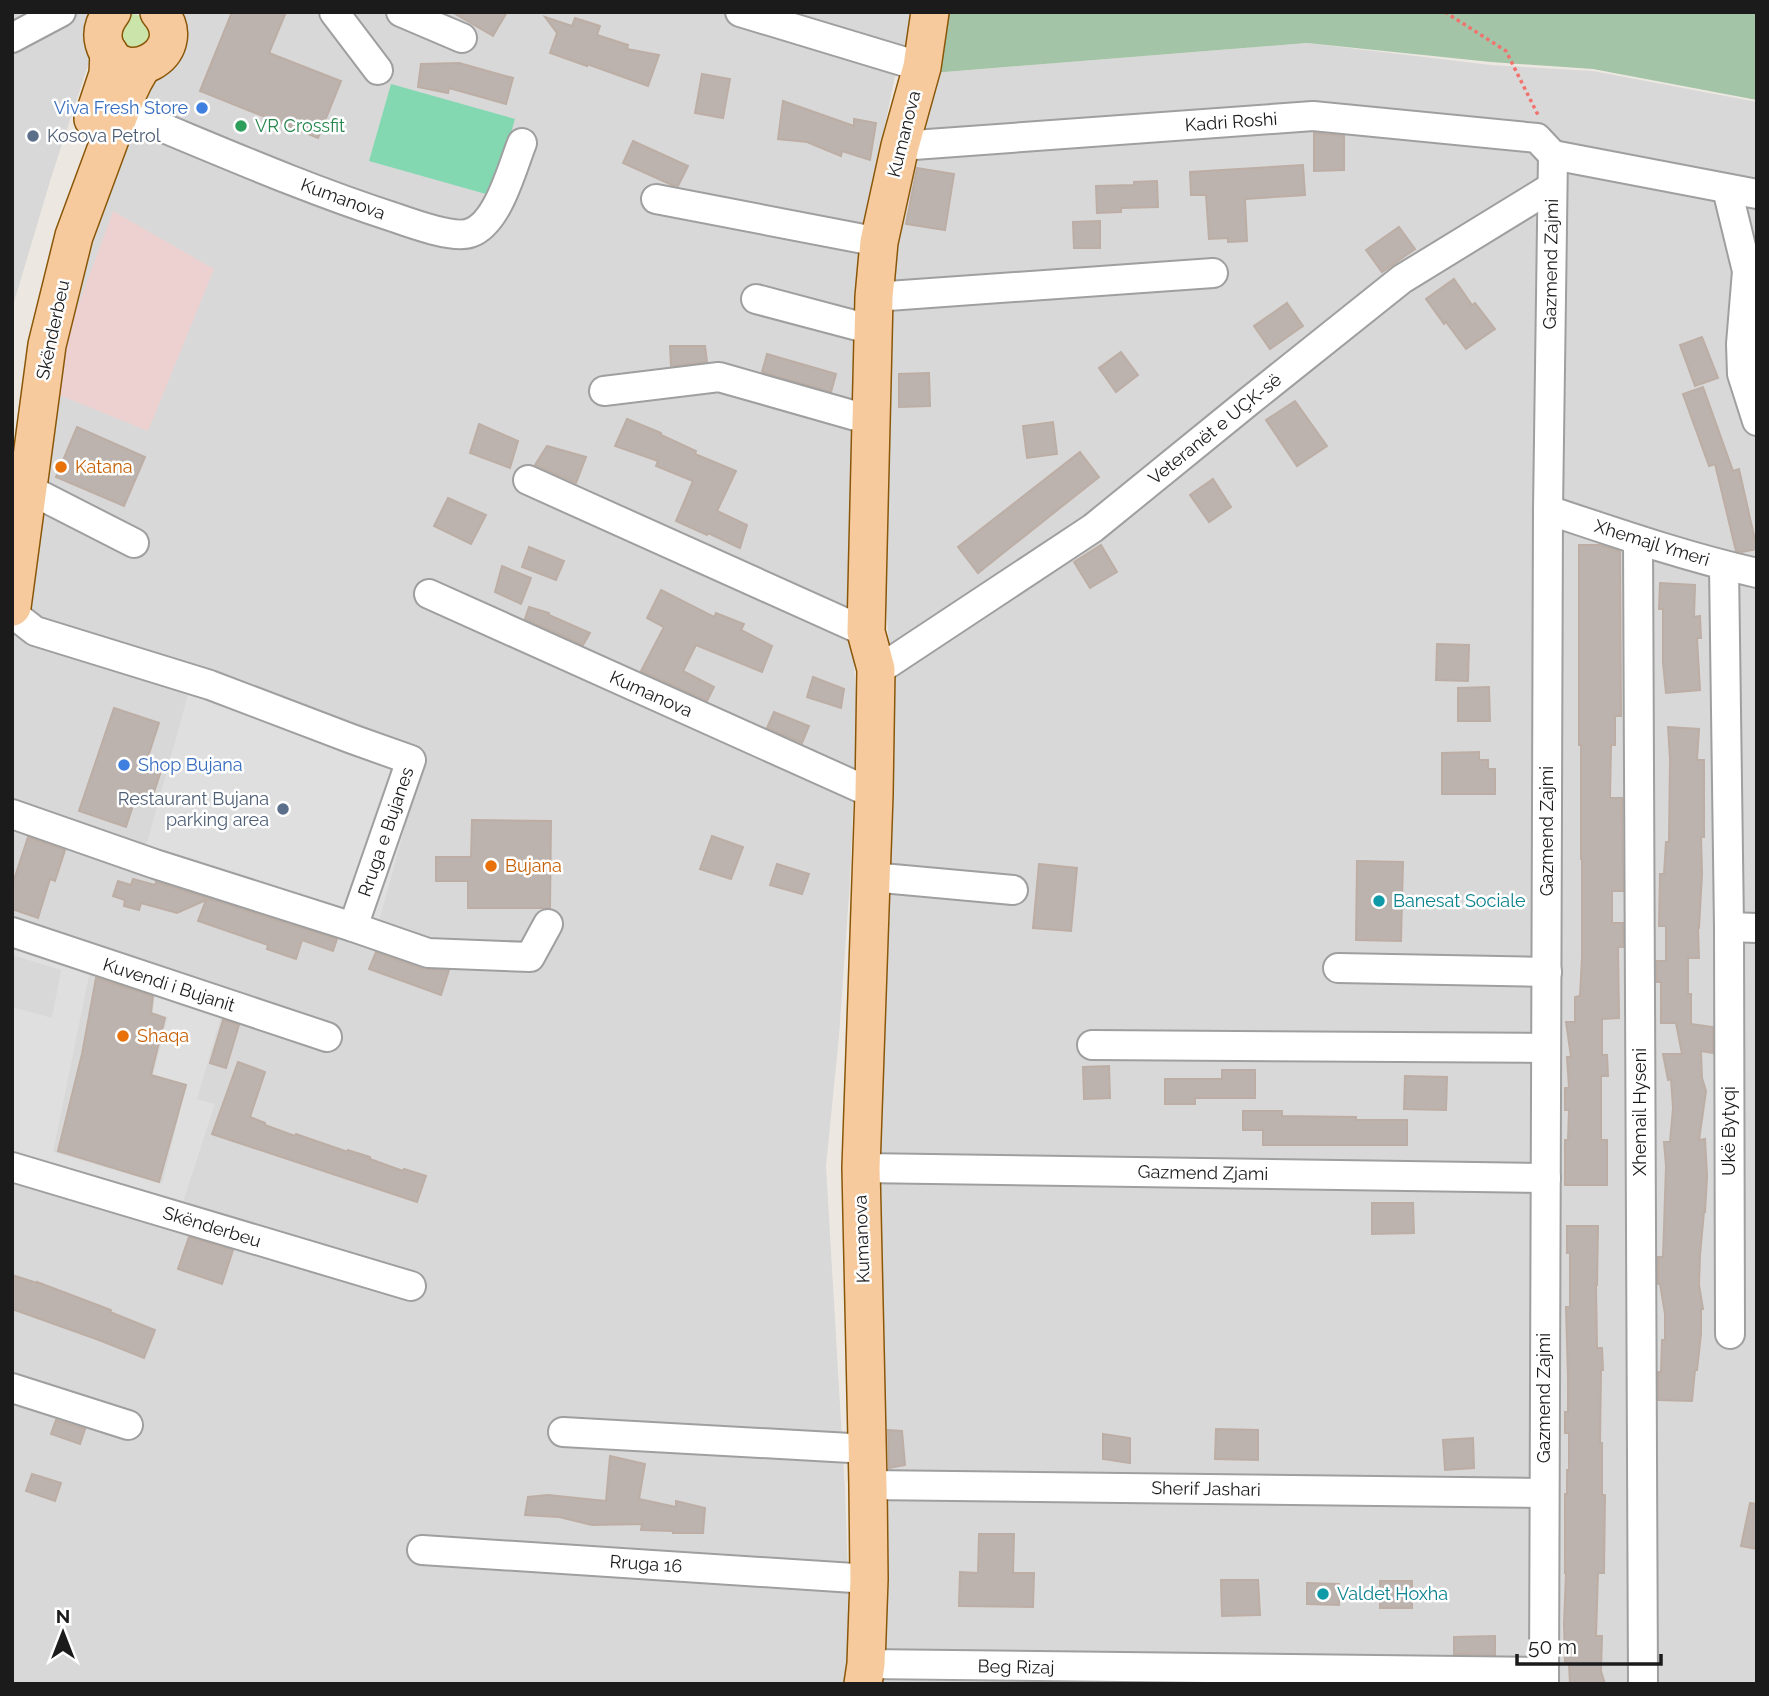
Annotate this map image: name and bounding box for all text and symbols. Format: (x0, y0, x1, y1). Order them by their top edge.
street label: Kumanova (883, 88, 924, 179)
place label: Viva Fresh Store (54, 97, 188, 118)
marker: Viva Fresh Store (194, 100, 210, 116)
street label: Kadri Roshi (1184, 108, 1278, 135)
place label: VR Crossfit (255, 115, 345, 136)
marker: VR Crossfit (233, 118, 249, 134)
place label: Kosova Petrol (47, 125, 161, 146)
marker: Kosova Petrol (25, 128, 41, 144)
street label: Kumanova (298, 174, 388, 224)
street label: Gazmend Zajmi (1539, 199, 1562, 329)
street label: Skënderbeu (32, 278, 73, 382)
street label: Veteranët e UÇK-së (1144, 368, 1286, 489)
place label: Katana (75, 456, 132, 477)
marker: Katana (53, 459, 69, 475)
street label: Xhemajl Ymeri (1592, 515, 1712, 570)
street label: Kumanova (607, 666, 696, 721)
place label: Shop Bujana (138, 754, 243, 775)
marker: Shop Bujana (116, 757, 132, 773)
street label: Rruga e Bujanes (354, 764, 418, 899)
street label: Gazmend Zajmi (1536, 766, 1557, 896)
place label: Restaurant Bujana parking area (118, 788, 269, 830)
marker: Restaurant Bujana parking area (275, 801, 291, 817)
place label: Bujana (505, 855, 562, 876)
marker: Bujana (483, 858, 499, 874)
place label: Banesat Sociale (1393, 890, 1526, 911)
marker: Banesat Sociale (1371, 893, 1387, 909)
street label: Kuvendi i Bujanit (101, 953, 238, 1016)
place label: Shaqa (137, 1025, 189, 1046)
marker: Shaqa (115, 1028, 131, 1044)
street label: Xhemail Hyseni (1629, 1048, 1650, 1176)
street label: Ukë Bytyqi (1718, 1086, 1739, 1176)
street label: Gazmend Zjami (1138, 1161, 1268, 1184)
street label: Kumanova (849, 1195, 874, 1284)
street label: Skënderbeu (161, 1202, 264, 1251)
street label: Gazmend Zajmi (1533, 1333, 1554, 1463)
street label: Sherif Jashari (1151, 1477, 1261, 1500)
street label: Rruga 16 (609, 1550, 683, 1577)
place label: Valdet Hoxha (1337, 1583, 1448, 1604)
marker: Valdet Hoxha (1315, 1586, 1331, 1602)
north arrow (28, 1598, 98, 1668)
text: N (56, 1605, 70, 1627)
scale bar (1517, 1622, 1660, 1666)
text: 50 m (1528, 1634, 1577, 1659)
street label: Beg Rizaj (978, 1655, 1054, 1678)

